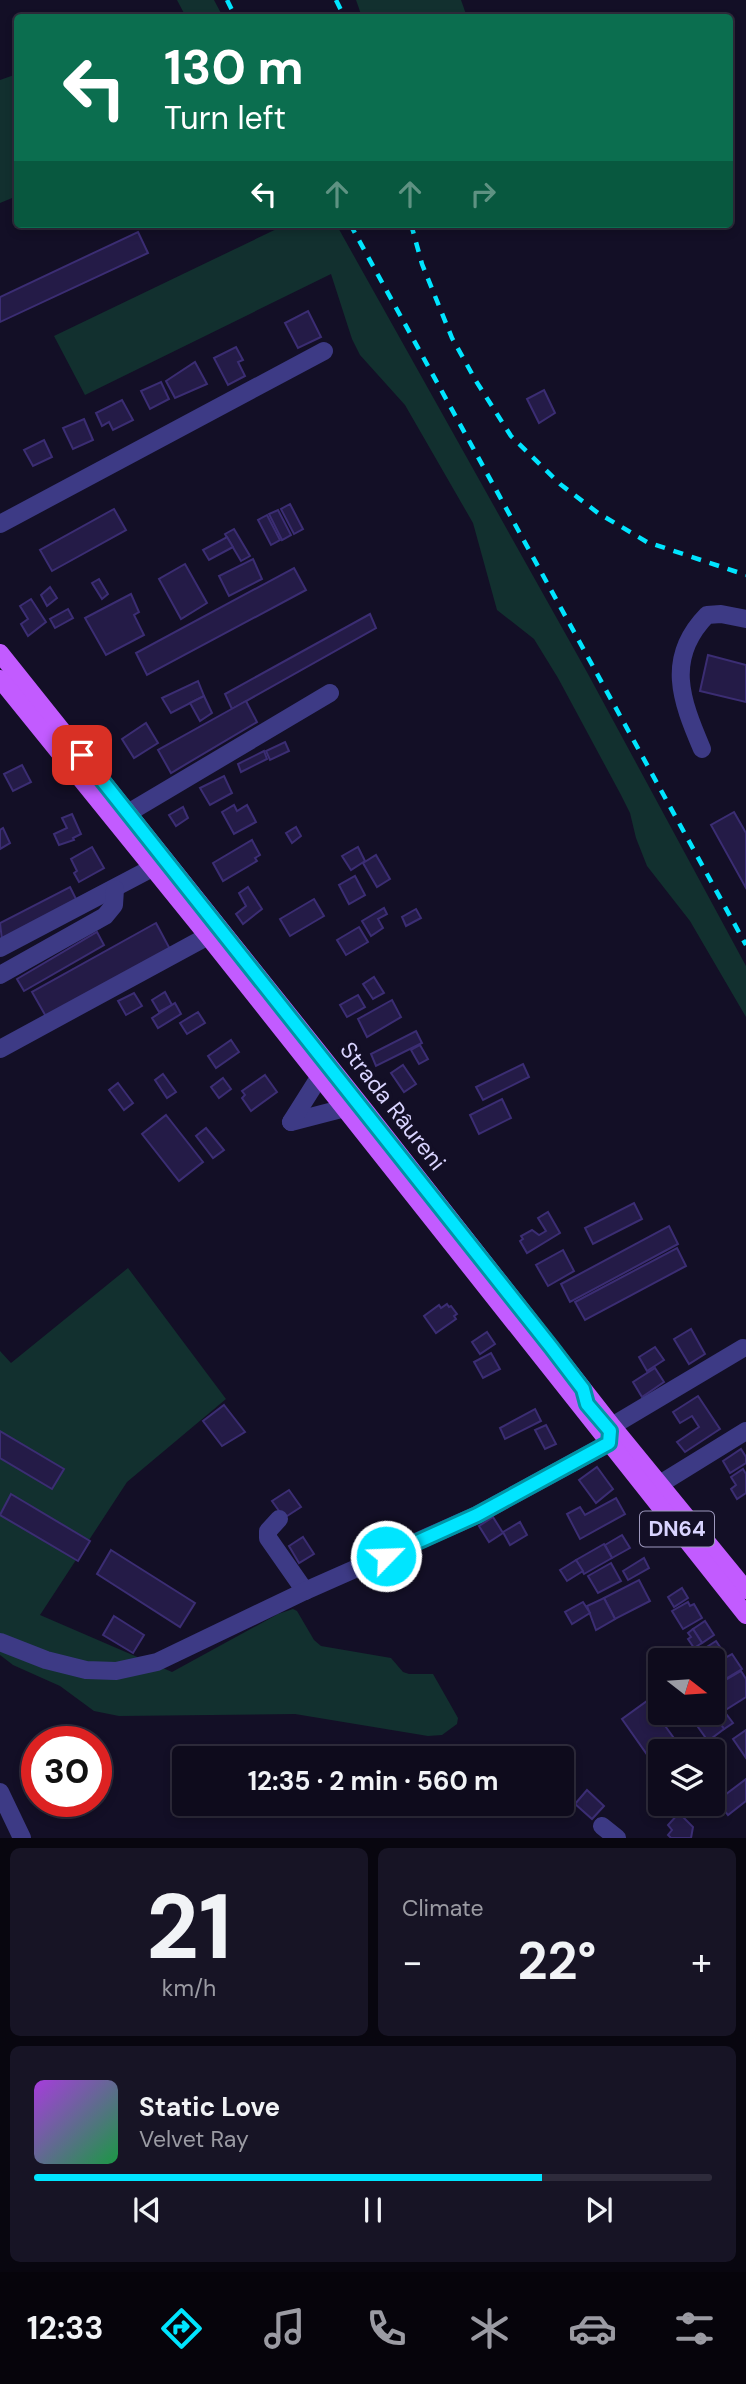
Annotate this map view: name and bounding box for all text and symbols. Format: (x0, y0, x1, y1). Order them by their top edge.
text: 130 m (164, 35, 304, 99)
icon: left (49, 42, 140, 133)
text: Turn left (164, 97, 286, 139)
icon: left (245, 175, 283, 213)
icon: ahead (318, 175, 356, 213)
icon: ahead (391, 175, 429, 213)
icon: right (464, 175, 502, 213)
pin (52, 725, 112, 785)
icon: arrive (63, 736, 101, 774)
street label: Strada Râureni (333, 1036, 453, 1176)
road number: DN64 (640, 1512, 714, 1546)
position arrow (349, 1519, 423, 1593)
north arrow (648, 1648, 724, 1726)
map controls (648, 1648, 725, 1816)
speed limit sign: 30 (21, 1726, 112, 1817)
button: layers (648, 1739, 725, 1816)
text: 12:35 · 2 min · 560 m (248, 1764, 498, 1798)
text: 21 (146, 1868, 232, 1986)
text: Climate (402, 1893, 484, 1923)
text: 22° (518, 1927, 596, 1995)
text: − (402, 1937, 423, 1987)
text: + (691, 1937, 712, 1987)
text: km/h (162, 1973, 216, 2003)
text: Static Love (139, 2090, 280, 2124)
text: Velvet Ray (139, 2124, 249, 2154)
icon: previous (128, 2191, 166, 2229)
icon: pause (354, 2191, 392, 2229)
icon: next (580, 2191, 618, 2229)
icon: directions (157, 2304, 206, 2353)
icon: music (260, 2304, 309, 2353)
icon: phone (362, 2304, 411, 2353)
icon: climate (465, 2304, 514, 2353)
icon: car (568, 2304, 617, 2353)
icon: filters (670, 2304, 719, 2353)
text: 12:33 (27, 2307, 104, 2349)

